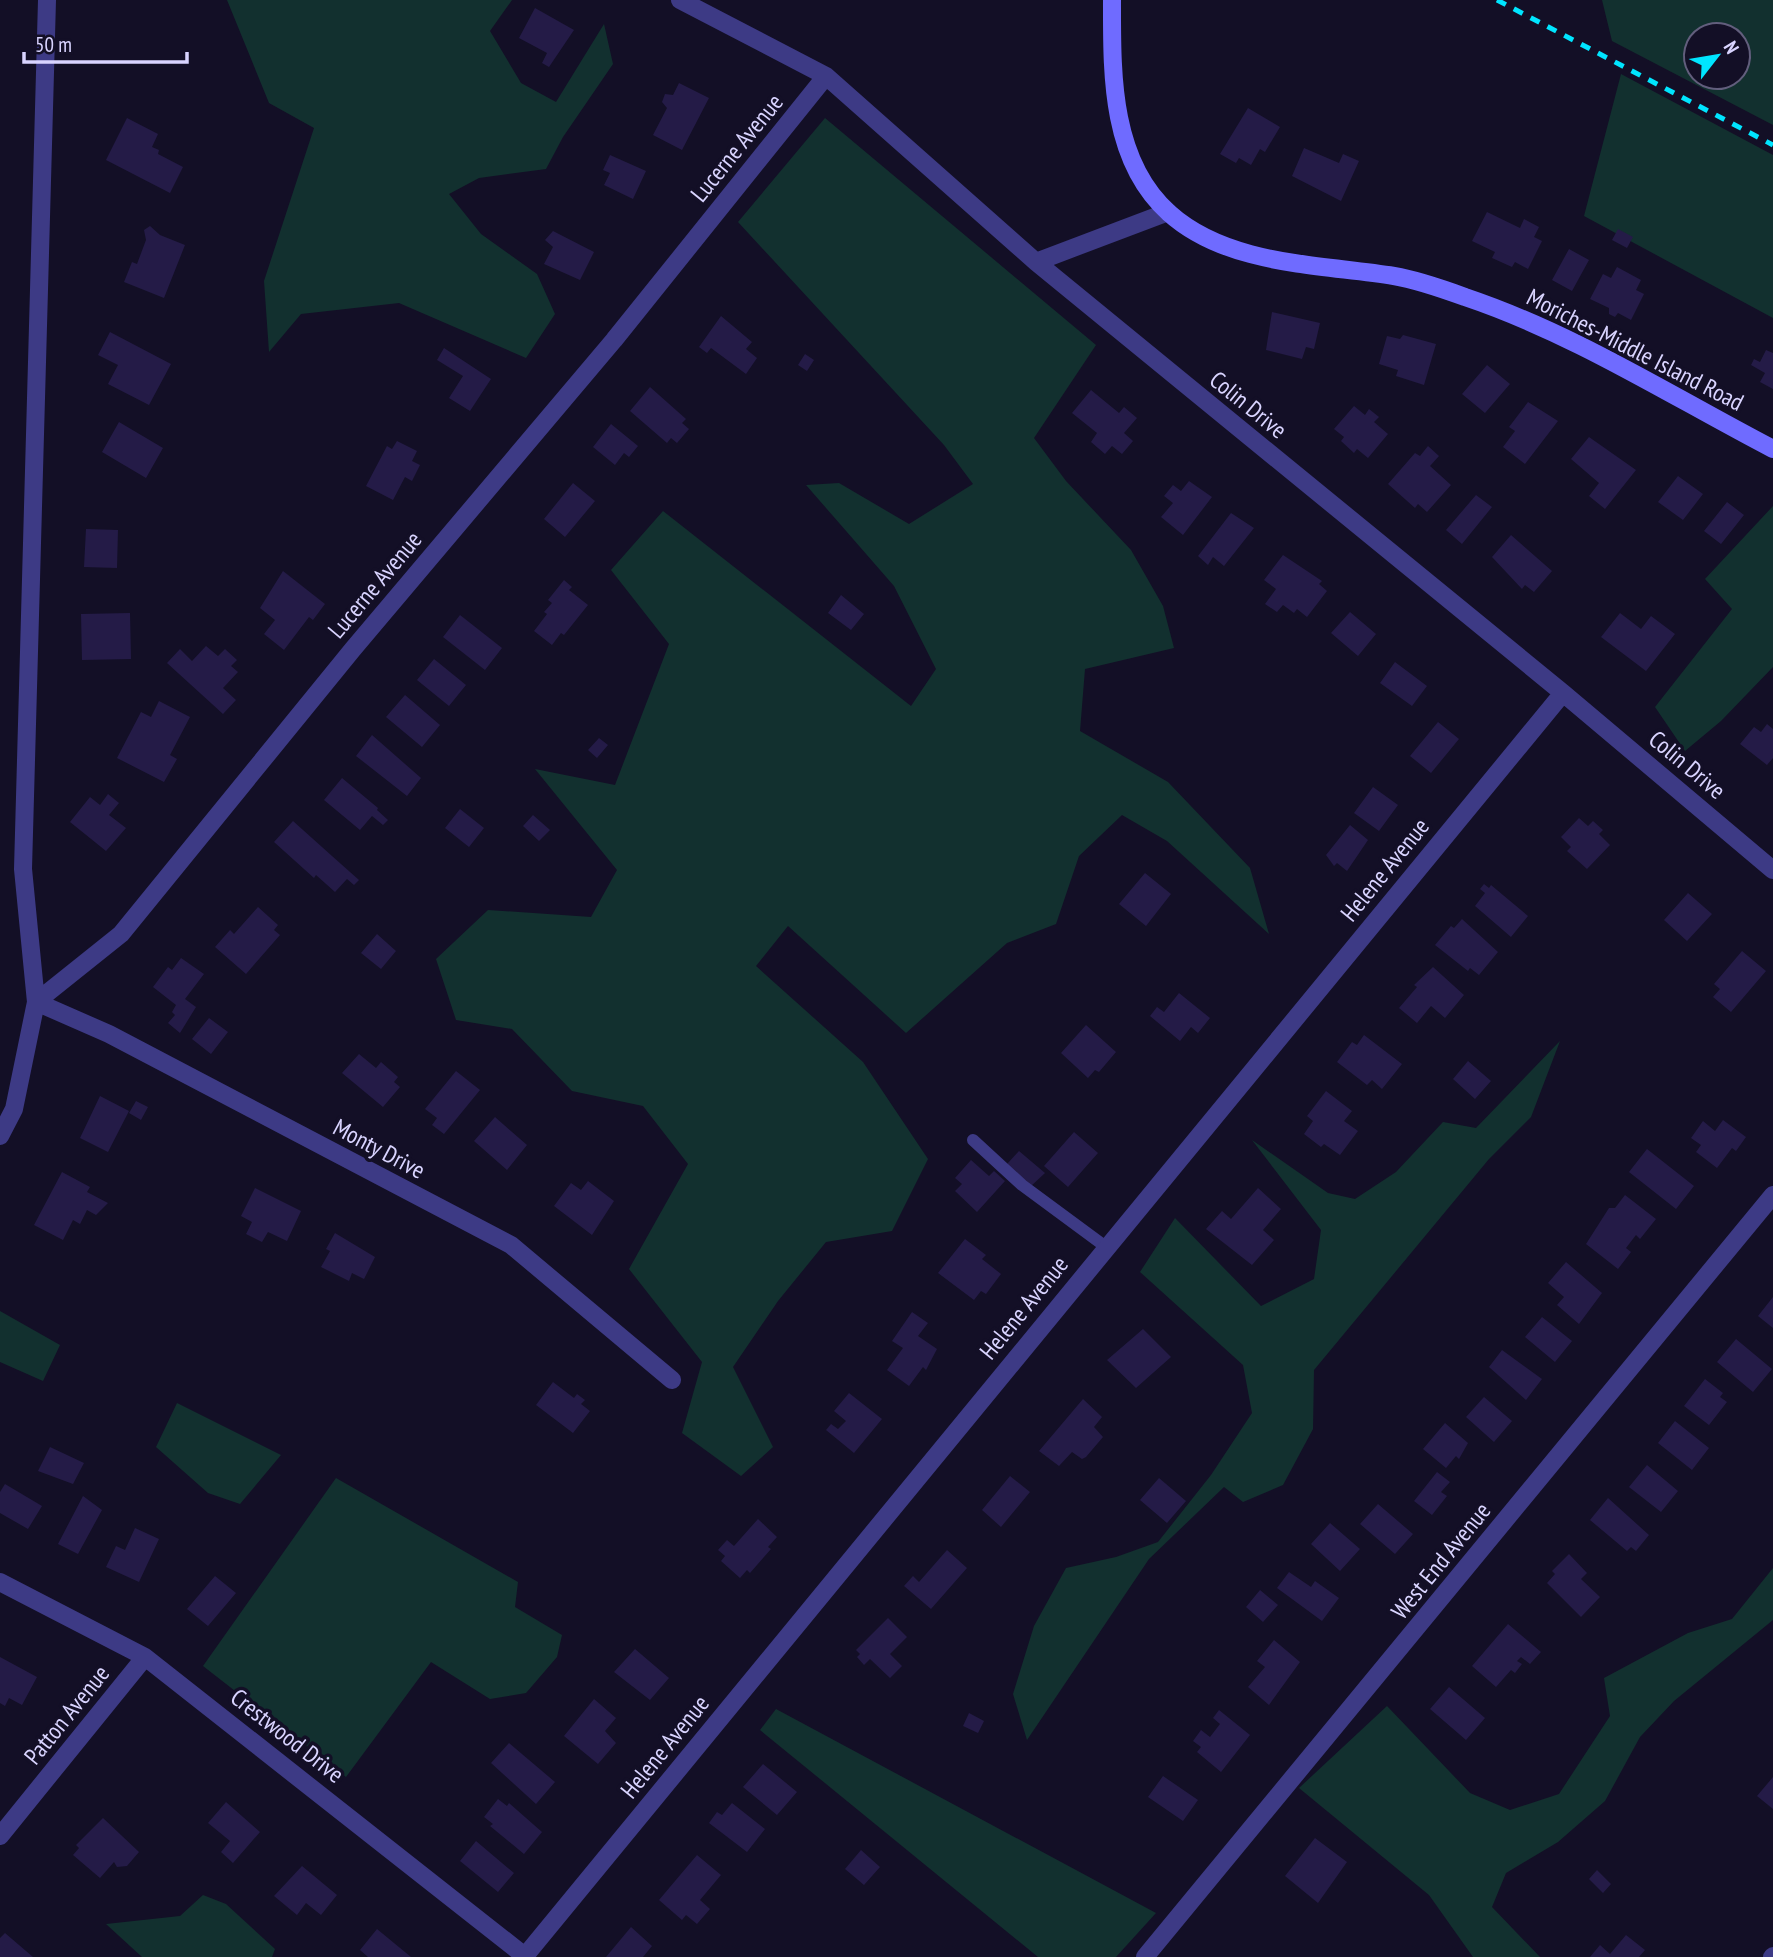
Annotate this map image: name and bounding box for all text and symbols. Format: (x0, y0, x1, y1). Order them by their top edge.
scale bar (24, 21, 187, 65)
north arrow (1682, 21, 1752, 91)
text: 50 m (35, 31, 72, 58)
text: N (1719, 37, 1745, 58)
street label: Lucerne Avenue (684, 87, 790, 208)
street label: Moriches-Middle Island Road (1522, 281, 1749, 418)
street label: Colin Drive (1203, 364, 1293, 445)
street label: Lucerne Avenue (321, 525, 428, 645)
street label: Colin Drive (1643, 724, 1732, 806)
street label: Helene Avenue (1334, 812, 1436, 928)
street label: Monty Drive (328, 1111, 431, 1186)
street label: Helene Avenue (973, 1250, 1075, 1366)
street label: West End Avenue (1384, 1496, 1497, 1625)
street label: Patton Avenue (17, 1659, 116, 1771)
street label: Crestwood Drive (224, 1682, 350, 1790)
street label: Helene Avenue (614, 1689, 716, 1805)

